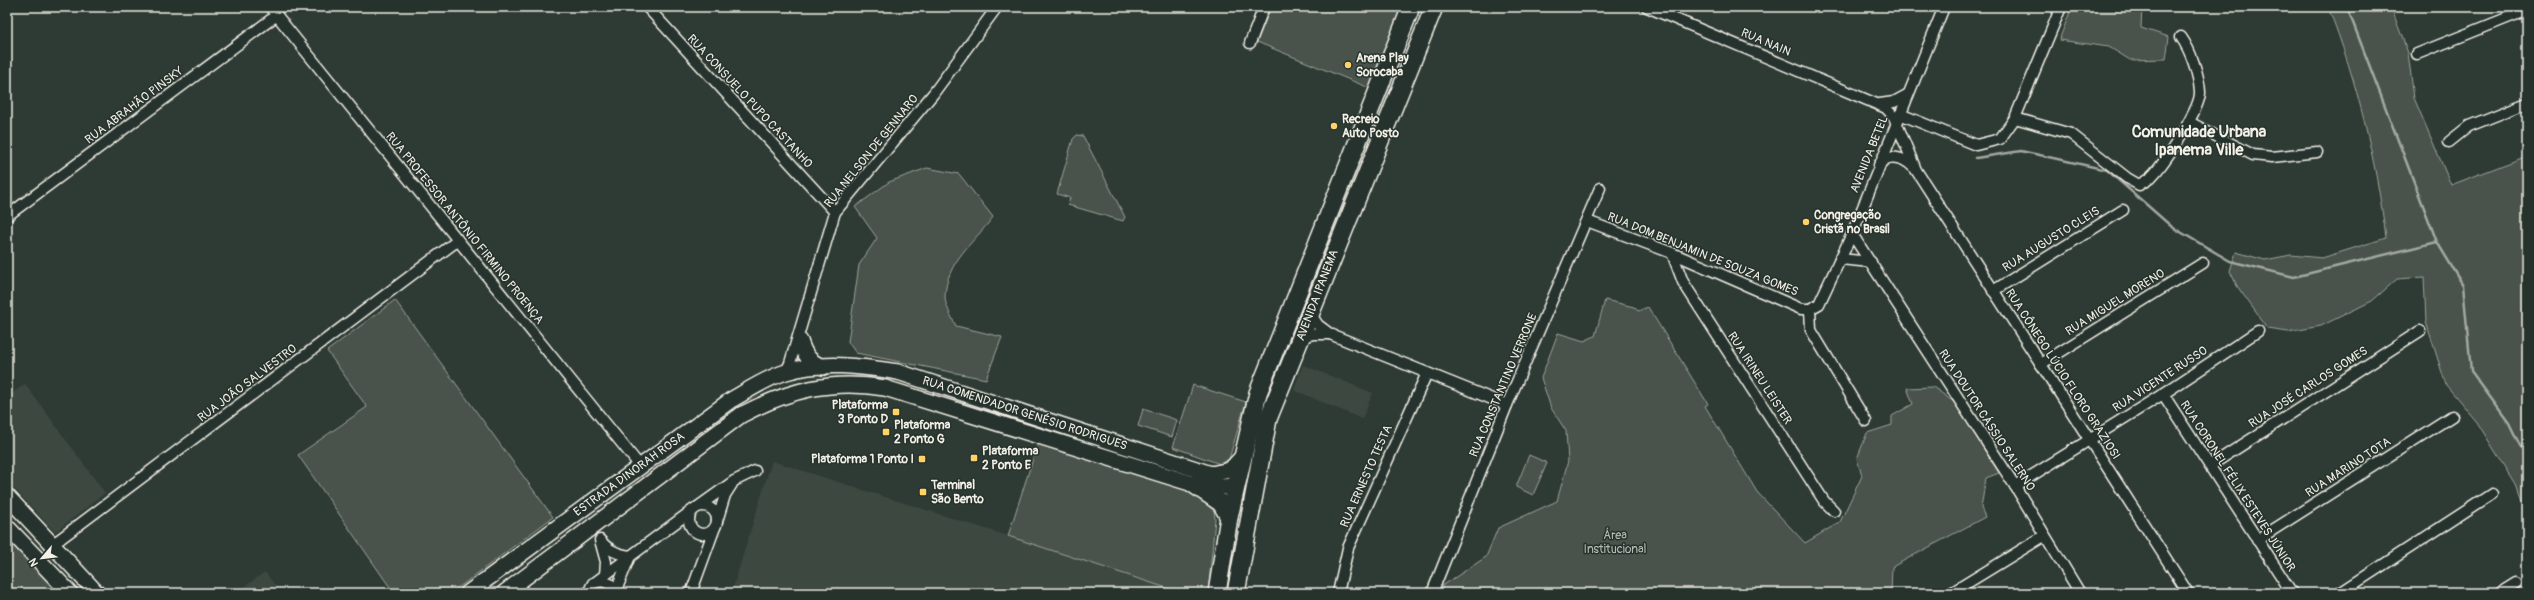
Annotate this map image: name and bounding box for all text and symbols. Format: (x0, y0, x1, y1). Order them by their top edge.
street label: RUA NAIN (1739, 25, 1793, 60)
street label: RUA CONSUELO PUPO CASTANHO (684, 31, 816, 172)
place label: Arena Play Sorocaba (1356, 51, 1410, 80)
marker: Arena Play Sorocaba (1343, 60, 1353, 70)
street label: RUA ABRAHÃO PINSKY (81, 63, 187, 147)
street label: RUA NELSON DE GENNARO (821, 91, 922, 211)
place label: Recreio Auto Posto (1342, 112, 1399, 141)
street label: AVENIDA BETEL (1847, 113, 1892, 195)
marker: Recreio Auto Posto (1329, 121, 1339, 131)
district label: Comunidade Urbana Ipanema Ville (2132, 122, 2267, 160)
street label: RUA PROFESSOR ANTÔNIO FIRMINO PROENÇA (382, 129, 548, 327)
street label: RUA AUGUSTO CLEIS (2000, 203, 2103, 275)
place label: Congregação Cristã no Brasil (1814, 208, 1890, 237)
street label: RUA DOM BENJAMIN DE SOUZA GOMES (1605, 209, 1800, 300)
marker: Congregação Cristã no Brasil (1801, 217, 1811, 227)
street label: AVENIDA IPANEMA (1293, 247, 1342, 343)
street label: RUA MIGUEL MORENO (2063, 266, 2168, 339)
street label: RUA CÔNEGO LÚCIO FLORO GRAZIOSI (2002, 286, 2124, 462)
street label: RUA CONSTANTINO VERRONE (1466, 311, 1541, 459)
street label: RUA IRINEU LEISTER (1724, 329, 1795, 427)
street label: RUA JOÃO SALVESTRO (194, 340, 300, 426)
street label: RUA VICENTE RUSSO (2110, 343, 2211, 416)
street label: RUA JOSÉ CARLOS GOMES (2246, 343, 2370, 431)
street label: RUA DOUTOR CÁSSIO SALERNO (1935, 346, 2039, 494)
street label: RUA COMENDADOR GENÉSIO RODRIGUES (921, 372, 1129, 454)
place label: Plataforma 3 Ponto D (832, 398, 888, 427)
street label: RUA CORONEL FÉLIX ESTEVES JÚNIOR (2177, 398, 2299, 575)
marker: Plataforma 3 Ponto D (891, 407, 901, 417)
place label: Plataforma 2 Ponto G (894, 418, 951, 447)
street label: RUA ERNESTO TESTA (1337, 422, 1396, 530)
marker: Plataforma 2 Ponto G (881, 427, 891, 437)
street label: ESTRADA DINORAH ROSA (571, 429, 688, 520)
street label: RUA MARINO TOTA (2303, 434, 2394, 501)
place label: Plataforma 2 Ponto E (982, 444, 1039, 473)
place label: Plataforma 1 Ponto I (811, 452, 914, 467)
marker: Plataforma 2 Ponto E (969, 453, 979, 463)
marker: Plataforma 1 Ponto I (917, 454, 927, 464)
place label: Terminal São Bento (930, 478, 984, 507)
marker: Terminal São Bento (918, 487, 928, 497)
park label: Área Institucional (1584, 527, 1647, 557)
north arrow (22, 538, 62, 578)
text: N (26, 556, 41, 569)

